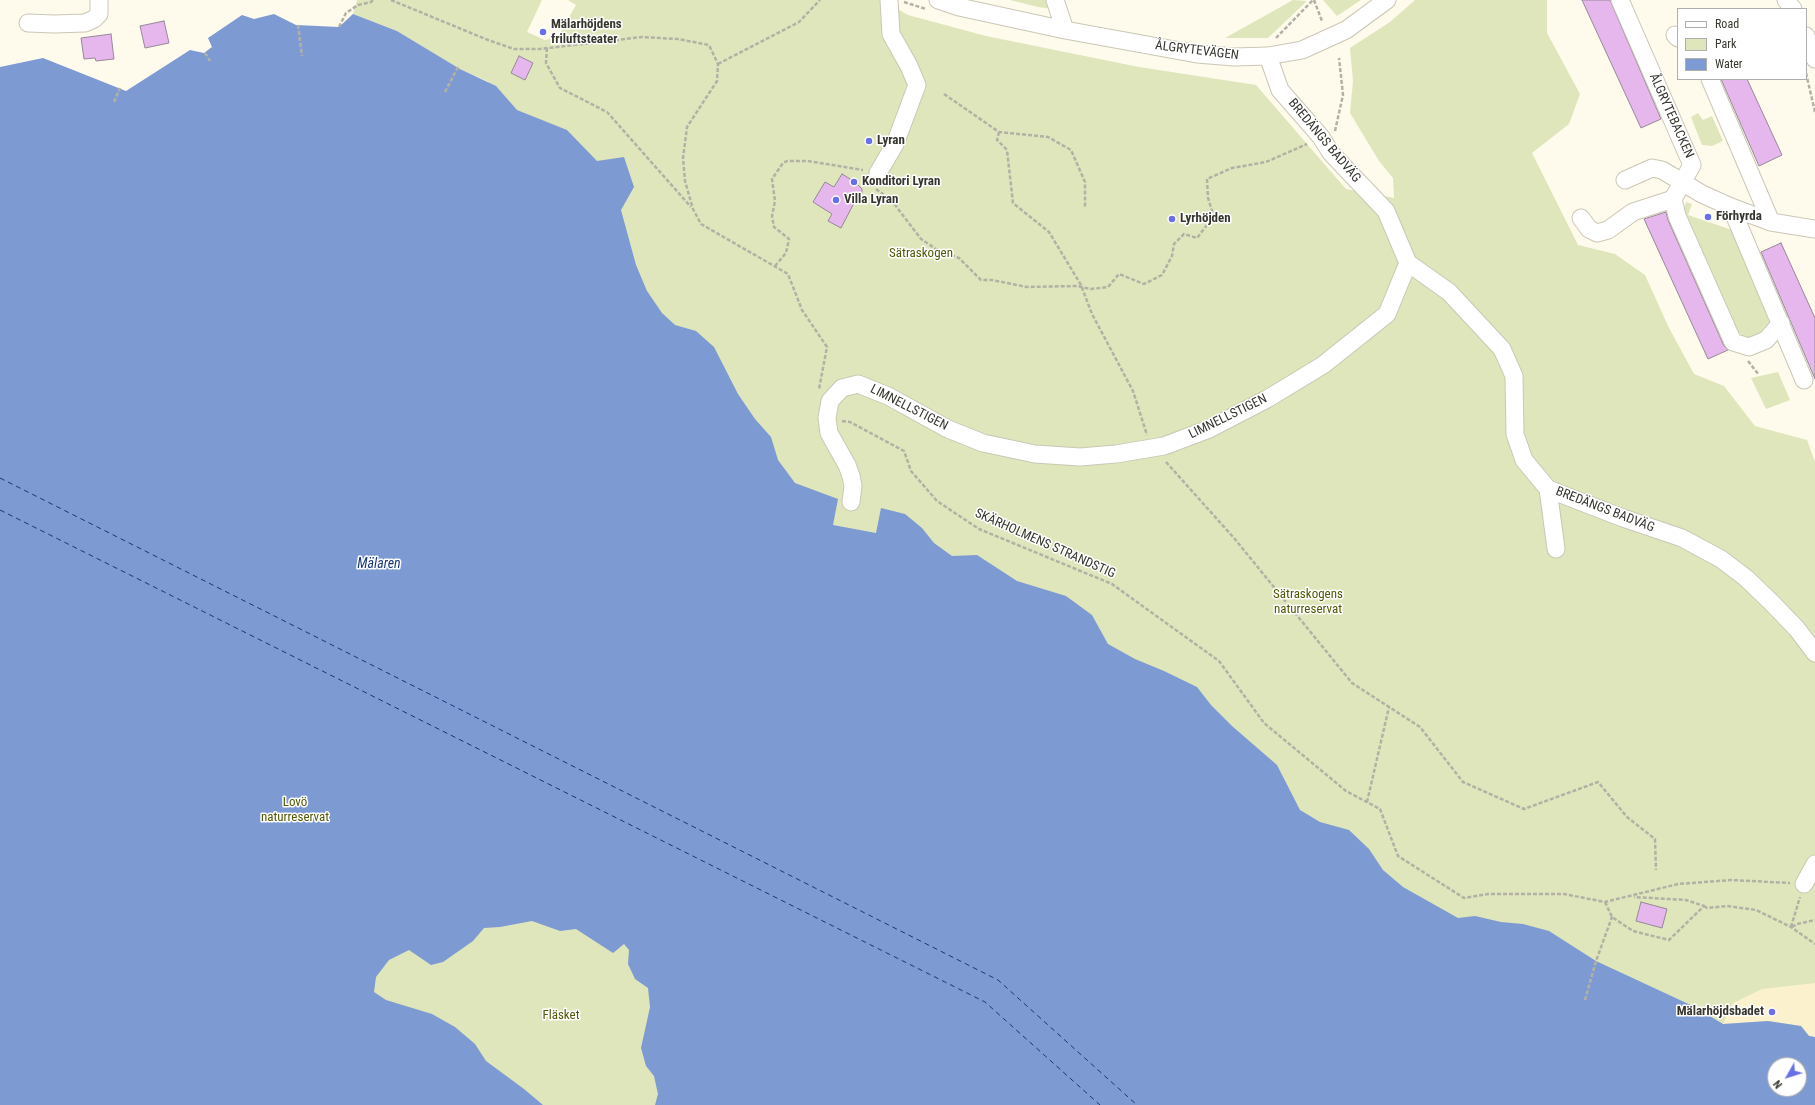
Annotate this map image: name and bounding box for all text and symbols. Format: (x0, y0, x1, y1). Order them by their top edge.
legend (1677, 8, 1807, 80)
place label: Mälarhöjdens friluftsteater (551, 17, 622, 48)
text: Road (1715, 17, 1739, 31)
marker: Mälarhöjdens friluftsteater (538, 27, 548, 37)
text: Park (1715, 37, 1736, 51)
street label: ÅLGRYTEVÄGEN (1154, 38, 1240, 64)
text: Water (1715, 57, 1743, 71)
street label: ÅLGRYTEBACKEN (1645, 71, 1697, 161)
street label: BREDÄNGS BADVÄG (1284, 96, 1364, 186)
place label: Lyran (877, 133, 905, 149)
marker: Lyran (864, 136, 874, 146)
place label: Konditori Lyran (862, 174, 940, 190)
marker: Konditori Lyran (849, 177, 859, 187)
place label: Villa Lyran (844, 192, 898, 208)
marker: Villa Lyran (831, 195, 841, 205)
place label: Förhyrda (1716, 209, 1762, 225)
place label: Lyrhöjden (1180, 211, 1231, 227)
marker: Förhyrda (1703, 212, 1713, 222)
marker: Lyrhöjden (1167, 214, 1177, 224)
park label: Sätraskogen (889, 246, 953, 262)
street label: LIMNELLSTIGEN (868, 382, 950, 434)
street label: LIMNELLSTIGEN (1186, 391, 1270, 443)
street label: BREDÄNGS BADVÄG (1553, 484, 1657, 536)
street label: SKÄRHOLMENS STRANDSTIG (972, 506, 1118, 582)
water label: Mälaren (357, 556, 401, 572)
park label: Sätraskogens naturreservat (1273, 587, 1343, 618)
park label: Lovö naturreservat (261, 795, 329, 826)
place label: Mälarhöjdsbadet (1677, 1004, 1764, 1020)
marker: Mälarhöjdsbadet (1767, 1007, 1777, 1017)
park label: Fläsket (542, 1008, 580, 1024)
north arrow (1767, 1057, 1807, 1097)
text: N (1771, 1078, 1785, 1091)

